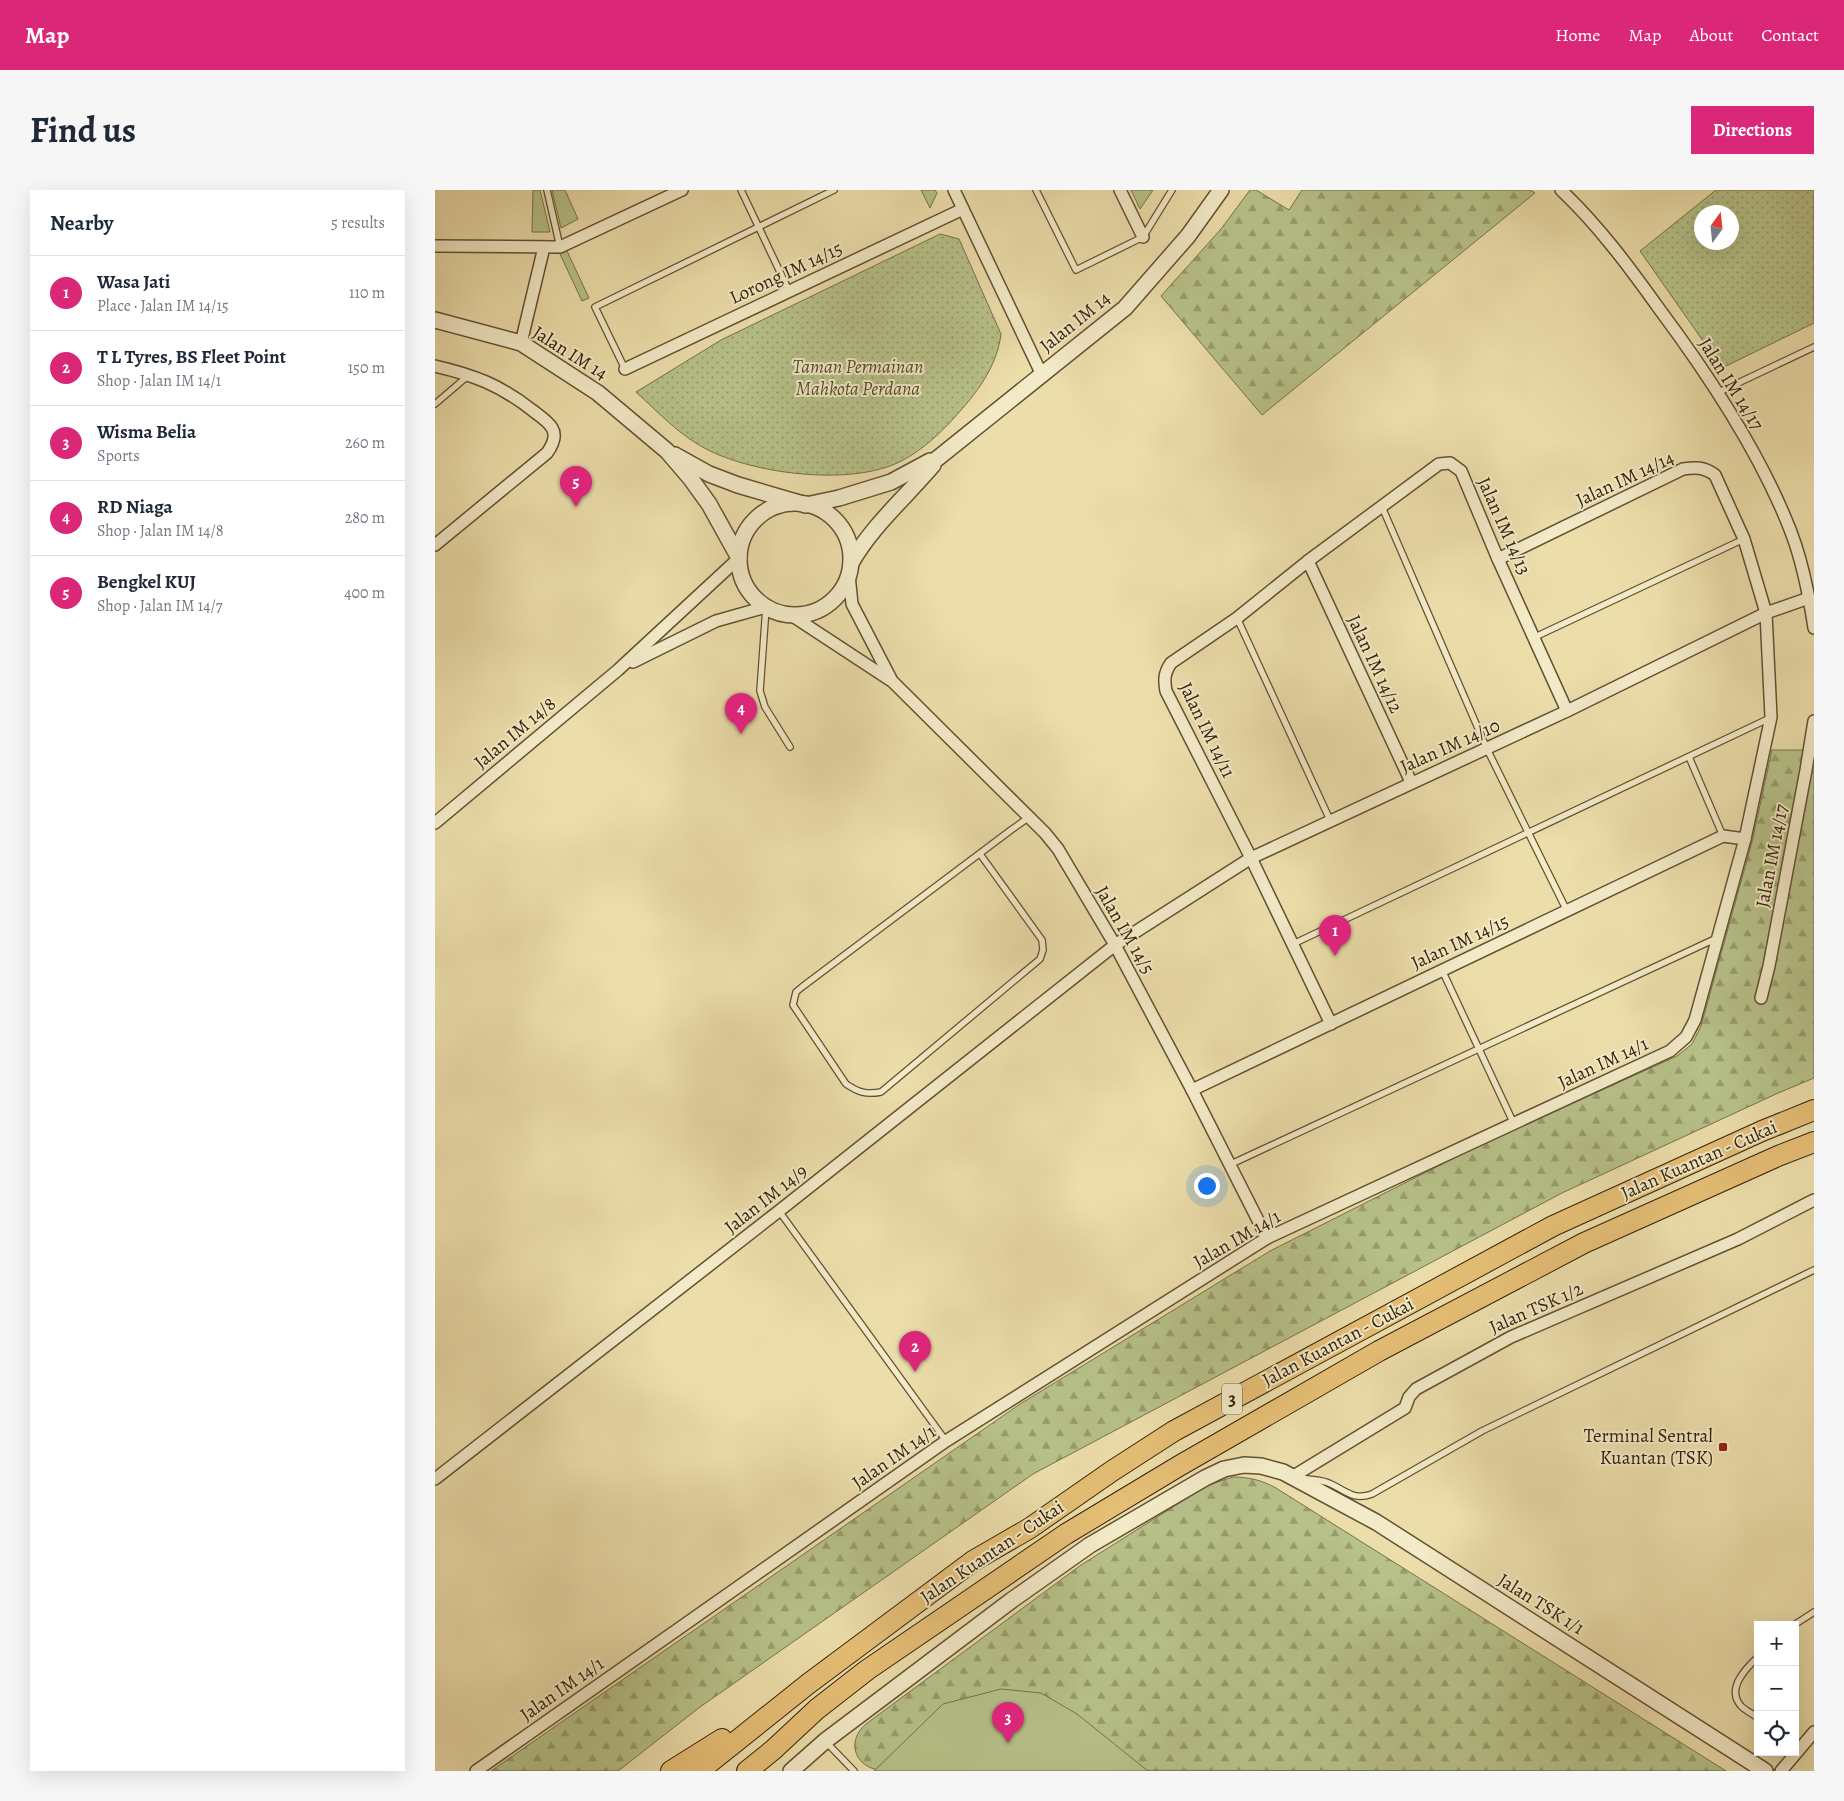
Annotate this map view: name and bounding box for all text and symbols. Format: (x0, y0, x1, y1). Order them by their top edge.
text: Map (25, 19, 69, 51)
text: Home (1555, 23, 1600, 47)
text: Map (1628, 23, 1661, 47)
text: About (1689, 23, 1733, 47)
text: Contact (1761, 23, 1819, 47)
text: Find us (30, 106, 136, 154)
button: Directions (1691, 106, 1814, 154)
north arrow (1694, 205, 1739, 250)
text: Nearby (50, 209, 113, 237)
text: 5 results (331, 212, 385, 234)
street label: Lorong IM 14/15 (725, 235, 847, 311)
text: Wasa Jati (97, 269, 170, 295)
text: 1 (63, 282, 69, 304)
text: 110 m (349, 282, 385, 304)
street label: Jalan IM 14 (1034, 285, 1116, 359)
text: Place · Jalan IM 14/15 (97, 295, 229, 317)
street label: Jalan IM 14 (527, 320, 613, 386)
street label: Jalan IM 14/17 (1692, 333, 1770, 435)
text: T L Tyres, BS Fleet Point (97, 344, 286, 370)
park label: Taman Permainan Mahkota Perdana (793, 354, 923, 402)
text: 2 (62, 357, 70, 379)
text: 150 m (348, 357, 385, 379)
text: Shop · Jalan IM 14/1 (97, 370, 221, 392)
text: Wisma Belia (97, 419, 196, 445)
text: 3 (63, 432, 69, 454)
text: 260 m (345, 432, 385, 454)
text: Sports (97, 445, 140, 467)
street label: Jalan IM 14/14 (1572, 445, 1679, 513)
pin: 5 (560, 466, 592, 507)
street label: Jalan IM 14/13 (1471, 473, 1537, 579)
text: RD Niaga (97, 494, 173, 520)
text: 4 (62, 507, 70, 529)
text: 280 m (345, 507, 385, 529)
text: Shop · Jalan IM 14/8 (97, 520, 224, 542)
text: Bengkel KUJ (97, 569, 196, 595)
text: 5 (63, 582, 69, 604)
text: 400 m (344, 582, 385, 604)
text: Shop · Jalan IM 14/7 (97, 595, 223, 617)
street label: Jalan IM 14/12 (1341, 611, 1409, 717)
street label: Jalan IM 14/11 (1173, 678, 1242, 783)
street label: Jalan IM 14/8 (469, 691, 561, 775)
pin: 4 (725, 693, 757, 734)
street label: Jalan IM 14/10 (1396, 712, 1504, 780)
street label: Jalan IM 14/17 (1749, 802, 1795, 910)
street label: Jalan IM 14/5 (1089, 881, 1161, 979)
street label: Jalan IM 14/15 (1407, 908, 1513, 976)
pin: 1 (1319, 915, 1351, 956)
street label: Jalan IM 14/1 (1554, 1031, 1653, 1095)
street label: Jalan Kuantan - Cukai (1617, 1114, 1781, 1206)
street label: Jalan IM 14/9 (719, 1158, 813, 1240)
your location (1194, 1173, 1220, 1199)
street label: Jalan IM 14/1 (1189, 1203, 1286, 1274)
street label: Jalan TSK 1/2 (1485, 1276, 1587, 1340)
street label: Jalan Kuantan - Cukai (1258, 1291, 1418, 1393)
pin: 2 (899, 1331, 931, 1372)
road number: 3 (1222, 1384, 1242, 1414)
street label: Jalan IM 14/1 (847, 1418, 941, 1495)
place label: Terminal Sentral Kuantan (TSK) (1584, 1423, 1713, 1471)
marker: Terminal Sentral Kuantan (TSK) (1717, 1441, 1729, 1453)
street label: Jalan Kuantan - Cukai (915, 1494, 1069, 1610)
street label: Jalan TSK 1/1 (1493, 1567, 1590, 1641)
map controls (1754, 1621, 1799, 1756)
button: + (1754, 1621, 1799, 1666)
street label: Jalan IM 14/1 (515, 1650, 609, 1727)
button: − (1754, 1666, 1799, 1711)
pin: 3 (992, 1702, 1024, 1743)
button: locate (1754, 1711, 1799, 1756)

